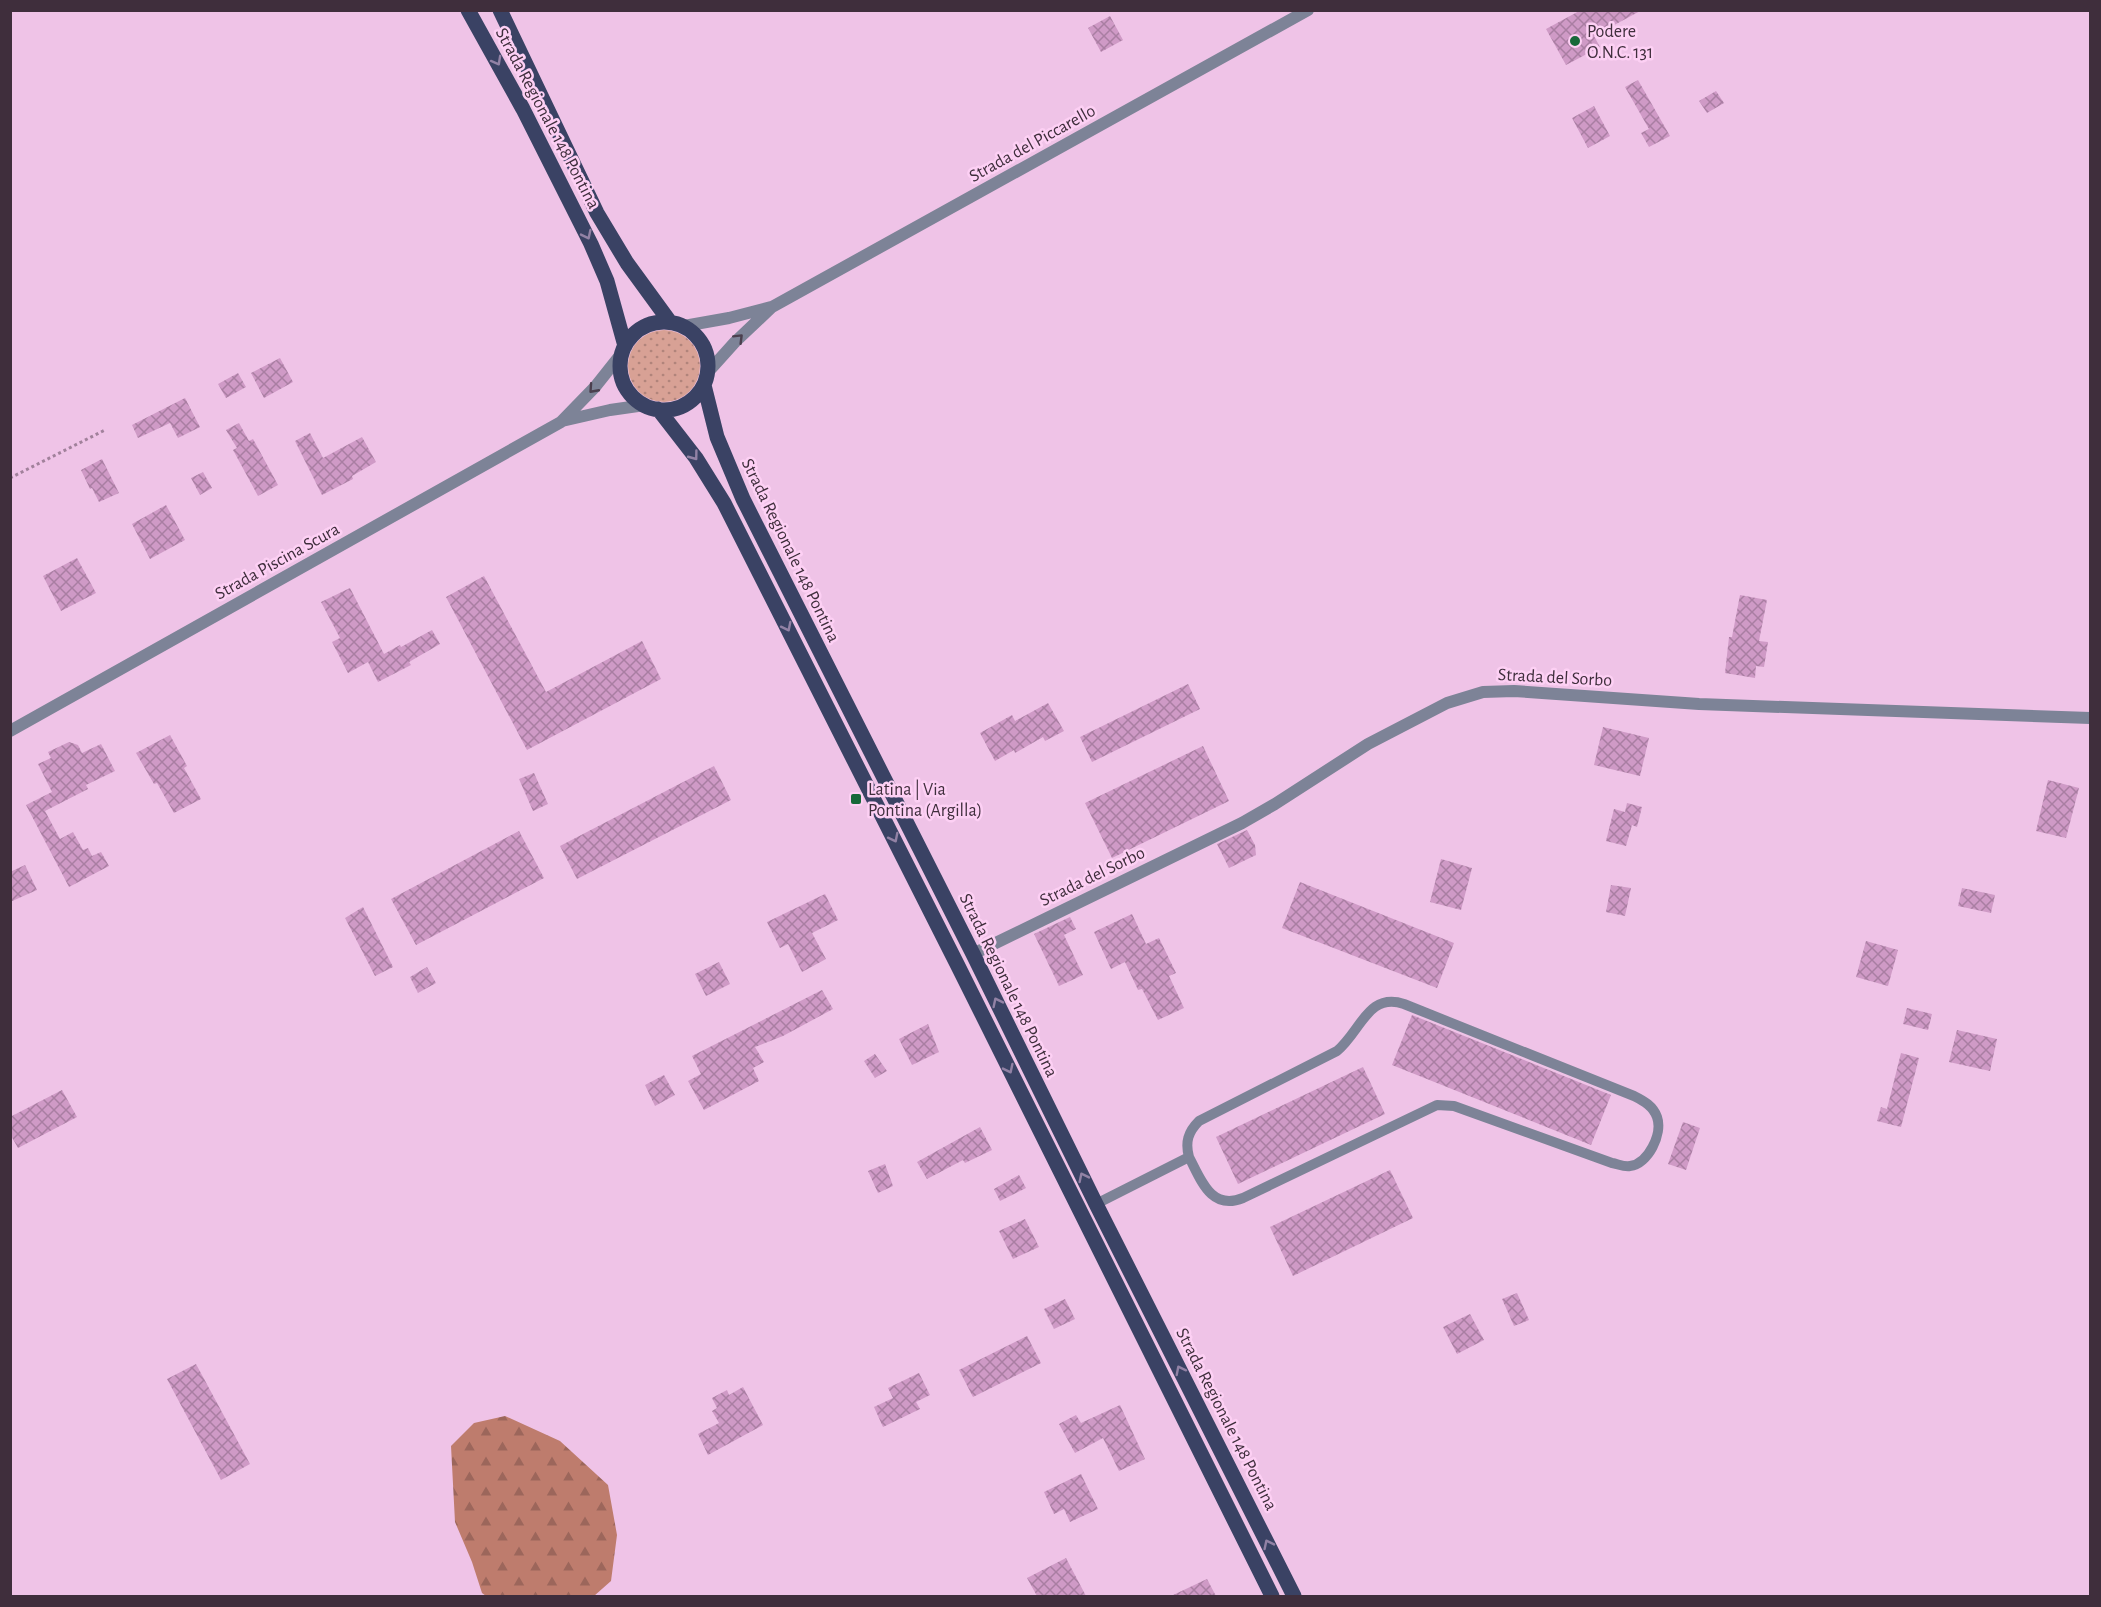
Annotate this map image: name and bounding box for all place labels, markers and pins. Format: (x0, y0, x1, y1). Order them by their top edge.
place label: Podere O.N.C. 131 (1587, 23, 1653, 62)
marker: Podere O.N.C. 131 (1568, 34, 1582, 48)
place label: Latina | Via Pontina (Argilla) (868, 779, 982, 820)
marker: Latina | Via Pontina (Argilla) (849, 792, 863, 806)

